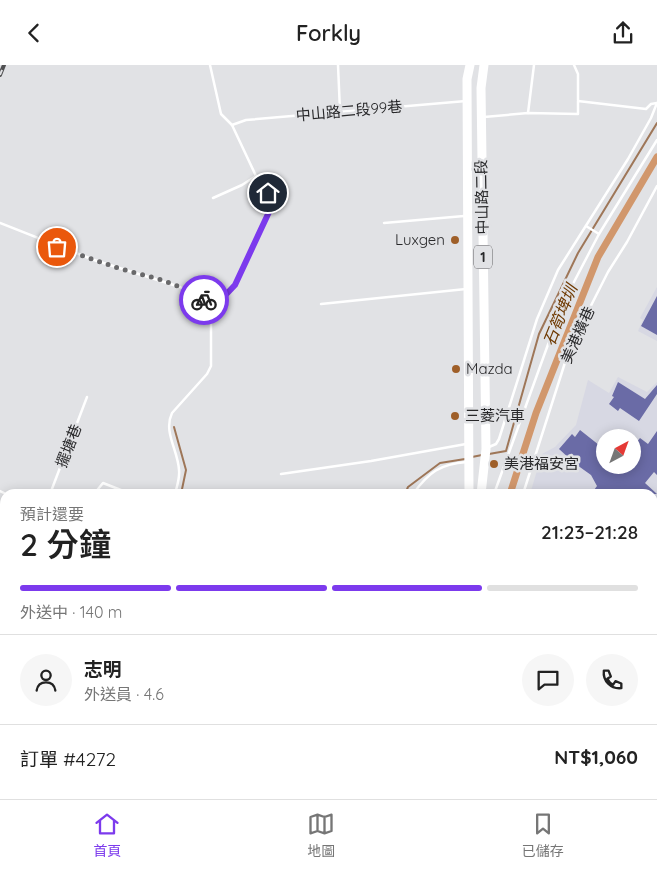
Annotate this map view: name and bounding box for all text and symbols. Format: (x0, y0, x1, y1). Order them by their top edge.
icon: back (20, 19, 48, 47)
text: Forkly (296, 19, 361, 47)
icon: share (609, 19, 637, 47)
street label: 中山路二段99巷 (295, 96, 403, 125)
street label: 中山路二段 (471, 159, 492, 235)
pin (247, 172, 289, 214)
icon: home (254, 179, 282, 207)
pin (36, 226, 78, 268)
place label: Luxgen (395, 230, 445, 249)
icon: bag (43, 233, 71, 261)
marker: Luxgen (449, 234, 461, 246)
road number: 1 (474, 245, 492, 268)
courier (179, 275, 229, 325)
water label: 石筍埤圳 (539, 280, 582, 348)
icon: bike (190, 286, 218, 314)
street label: 美港橫巷 (557, 304, 598, 366)
place label: Mazda (466, 359, 513, 378)
marker: Mazda (450, 363, 462, 375)
place label: 三菱汽車 (465, 406, 525, 425)
marker: 三菱汽車 (449, 410, 461, 422)
street label: 擺塘巷 (52, 421, 85, 470)
north arrow (596, 429, 641, 474)
map controls (596, 429, 641, 474)
place label: 美港福安宮 (504, 454, 579, 473)
marker: 美港福安宮 (488, 458, 500, 470)
text: 預計還要 (20, 504, 84, 524)
text: 21:23–21:28 (541, 520, 638, 544)
text: 2 分鐘 (20, 524, 111, 564)
text: 外送中 · 140 m (20, 602, 122, 622)
button: person (20, 654, 72, 706)
button: chat (522, 654, 574, 706)
button: phone (586, 654, 638, 706)
text: 志明 (84, 657, 122, 681)
text: 外送員 · 4.6 (84, 684, 164, 704)
text: NT$1,060 (554, 745, 638, 769)
text: 訂單 #4272 (20, 747, 116, 771)
tab: 首頁 (93, 810, 121, 860)
tab: 地圖 (307, 810, 335, 860)
tab: 已儲存 (522, 810, 564, 860)

